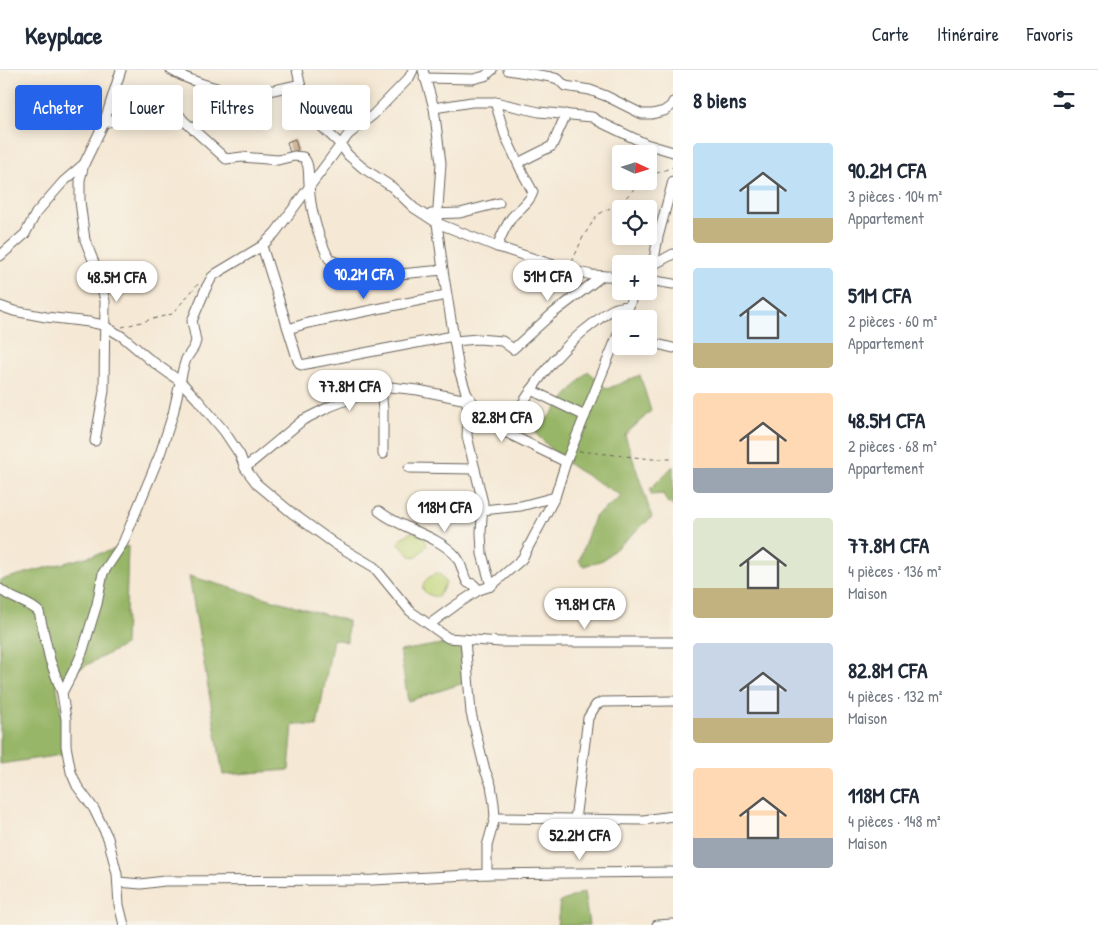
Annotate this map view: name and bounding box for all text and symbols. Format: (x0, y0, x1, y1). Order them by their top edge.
text: Keyplace (25, 19, 102, 51)
text: Carte (872, 22, 909, 47)
text: Itinéraire (937, 22, 999, 47)
text: Favoris (1027, 22, 1073, 47)
chip: Acheter (15, 85, 102, 130)
chip: Louer (112, 85, 183, 130)
chip: Filtres (193, 85, 272, 130)
chip: Nouveau (282, 85, 370, 130)
text: 8 biens (693, 86, 746, 115)
icon: filters (1050, 86, 1078, 114)
north arrow (612, 145, 658, 190)
map controls (612, 145, 657, 355)
text: 90.2M CFA (848, 156, 926, 185)
icon: home (733, 163, 793, 223)
text: 3 pièces · 104 m² (848, 185, 942, 207)
button: locate (612, 200, 657, 245)
text: Appartement (848, 207, 924, 229)
button: + (612, 255, 657, 300)
pin: 90.2M CFA (307, 258, 421, 300)
pin: 48.5M CFA (60, 260, 174, 303)
pin: 51M CFA (502, 260, 594, 302)
text: 90.2M CFA (334, 263, 394, 285)
text: 51M CFA (524, 265, 572, 287)
text: 48.5M CFA (88, 266, 146, 288)
text: 51M CFA (848, 281, 911, 310)
icon: home (733, 288, 793, 348)
button: − (612, 310, 657, 355)
text: 2 pièces · 60 m² (848, 310, 937, 332)
text: Appartement (848, 332, 924, 354)
pin: 77.8M CFA (293, 370, 407, 412)
text: 77.8M CFA (319, 375, 381, 397)
pin: 82.8M CFA (445, 400, 559, 443)
text: 82.8M CFA (472, 406, 532, 428)
text: 48.5M CFA (848, 406, 925, 435)
icon: home (733, 413, 793, 473)
text: 2 pièces · 68 m² (848, 435, 937, 457)
text: Appartement (848, 457, 924, 479)
pin: 118M CFA (393, 490, 497, 533)
text: 118M CFA (418, 496, 472, 518)
text: 77.8M CFA (848, 531, 929, 560)
icon: home (733, 538, 793, 598)
text: 4 pièces · 136 m² (848, 560, 941, 582)
text: Maison (848, 582, 887, 604)
pin: 79.8M CFA (528, 588, 642, 630)
text: 79.8M CFA (555, 593, 615, 615)
text: 82.8M CFA (848, 656, 927, 685)
icon: home (733, 663, 793, 723)
text: 4 pièces · 132 m² (848, 685, 942, 707)
text: Maison (848, 707, 887, 729)
text: 118M CFA (848, 781, 919, 810)
icon: home (733, 788, 793, 848)
text: 4 pièces · 148 m² (848, 810, 941, 832)
pin: 52.2M CFA (523, 818, 637, 861)
text: 52.2M CFA (550, 824, 610, 846)
text: Maison (848, 832, 887, 854)

